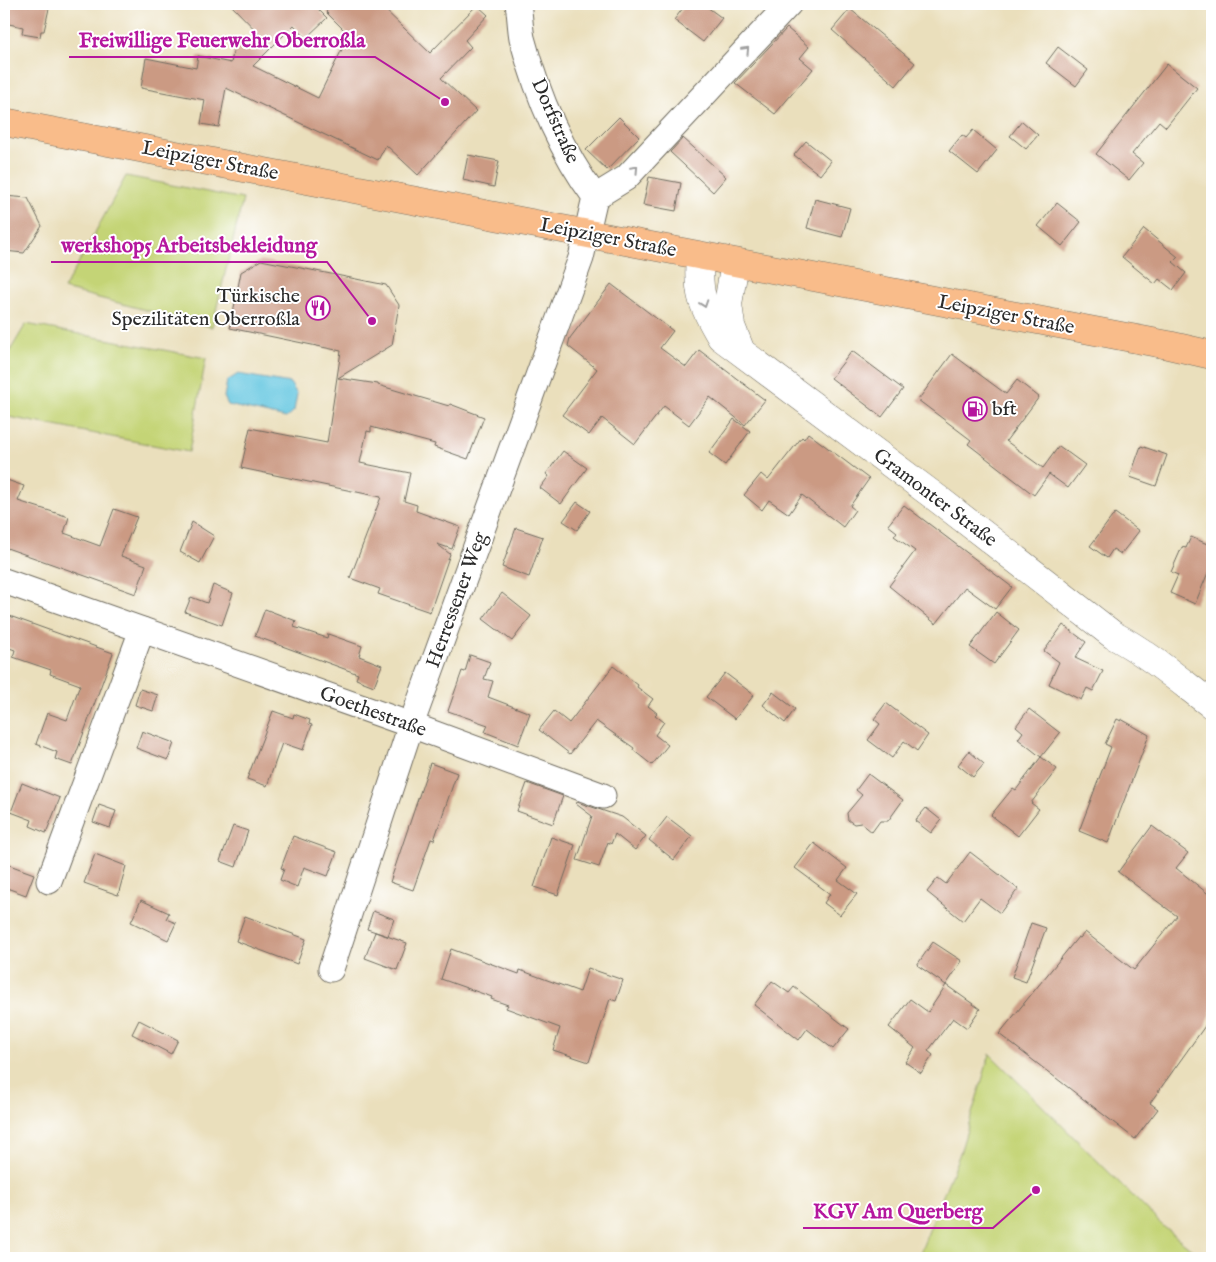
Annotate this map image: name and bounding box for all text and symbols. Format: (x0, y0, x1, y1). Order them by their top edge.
callout: Freiwillige Feuerwehr Oberroßla (69, 21, 375, 57)
text: Freiwillige Feuerwehr Oberroßla (79, 28, 366, 55)
one-way arrow (740, 47, 749, 56)
street label: Dorfstraße (525, 74, 585, 168)
street label: Leipziger Straße (140, 136, 280, 186)
one-way arrow (629, 166, 638, 175)
street label: Leipziger Straße (538, 213, 678, 263)
callout: werkshop5 Arbeitsbekleidung (51, 226, 327, 262)
text: werkshop5 Arbeitsbekleidung (60, 233, 318, 260)
place label: Türkische Spezilitäten Oberroßla (111, 284, 300, 332)
street label: Leipziger Straße (936, 290, 1076, 340)
restaurant icon: Türkische Spezilitäten Oberroßla (305, 295, 331, 321)
one-way arrow (698, 299, 708, 307)
fuel station icon: bft (962, 396, 988, 422)
place label: bft (992, 397, 1017, 422)
street label: Gramonter Straße (868, 443, 1002, 553)
street label: Herressener Weg (421, 528, 494, 671)
street label: Goethestraße (316, 681, 430, 743)
callout: KGV Am Querberg (803, 1192, 993, 1228)
text: KGV Am Querberg (813, 1199, 984, 1226)

